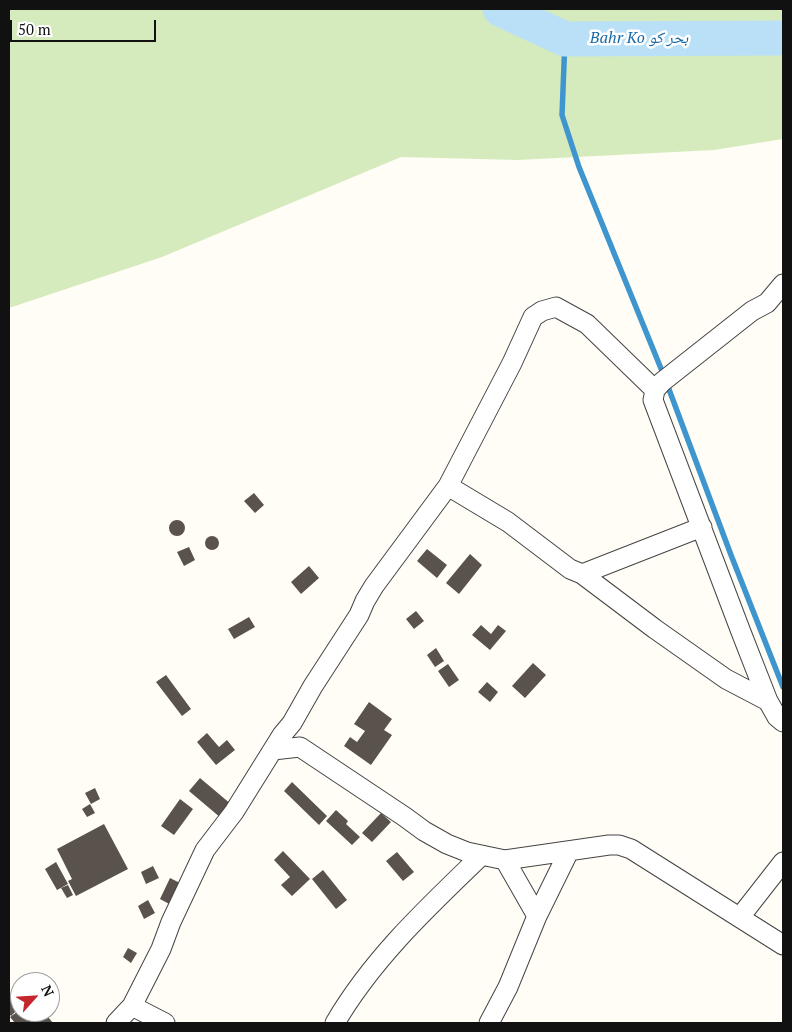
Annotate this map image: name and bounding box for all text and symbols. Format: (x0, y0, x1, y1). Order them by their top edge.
scale bar (12, 10, 159, 42)
text: 50 m (18, 19, 51, 39)
water label: Bahr Ko بحر كو (590, 28, 688, 48)
north arrow (10, 972, 60, 1022)
text: N (37, 982, 59, 1000)

